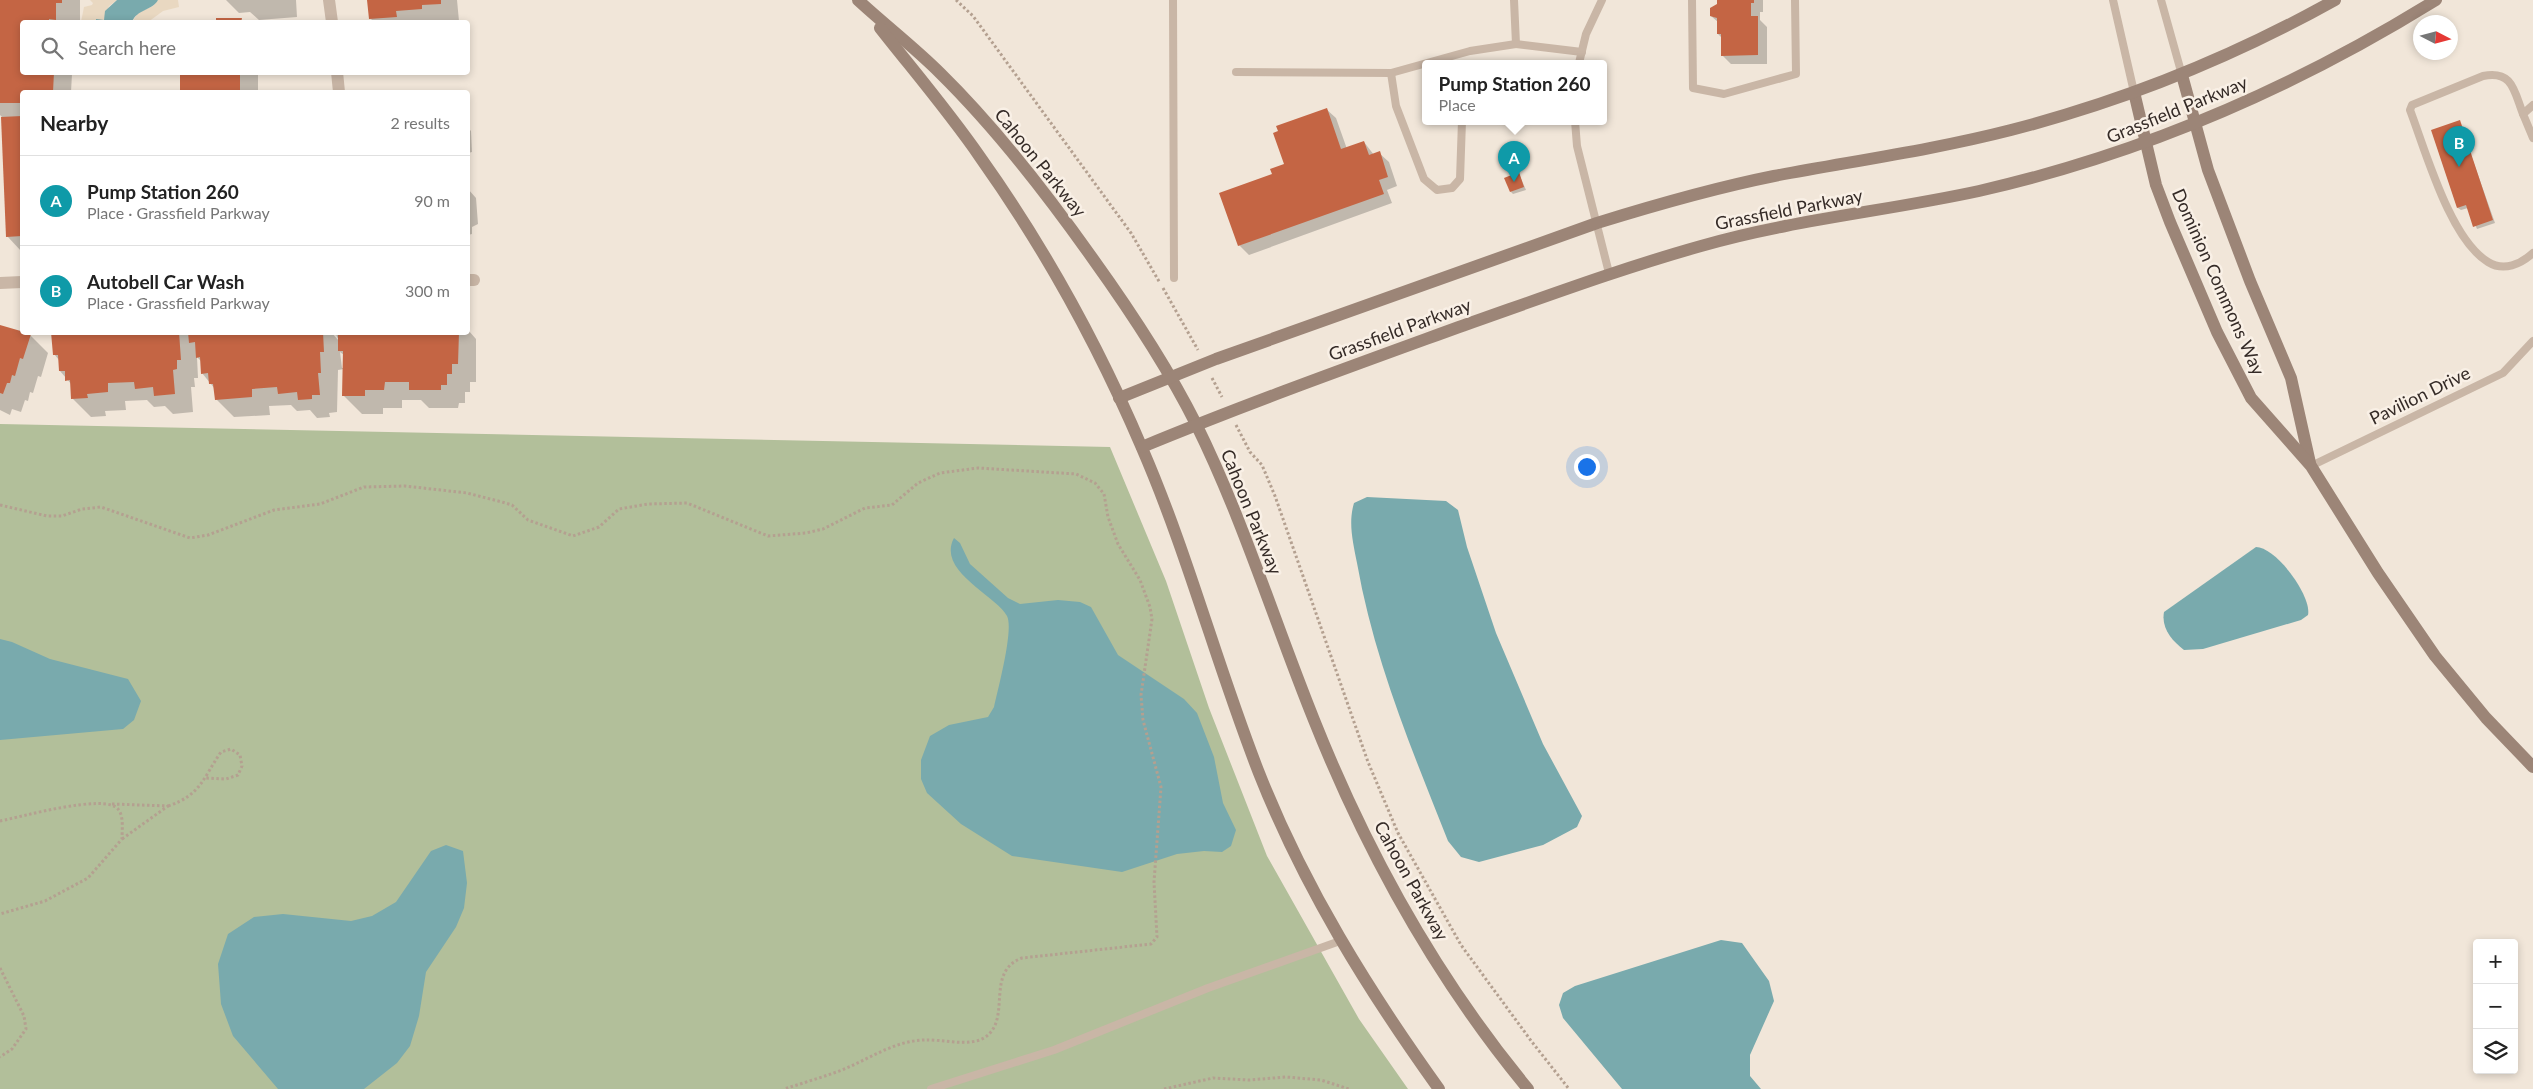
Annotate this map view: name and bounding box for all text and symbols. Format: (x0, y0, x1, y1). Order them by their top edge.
north arrow (2413, 15, 2458, 60)
search box (20, 20, 470, 75)
icon: search (38, 34, 66, 62)
text: Search here (78, 36, 176, 59)
popup (1422, 60, 1607, 125)
street label: Grassfield Parkway (2103, 71, 2251, 147)
text: Pump Station 260 (1439, 72, 1590, 95)
text: Place (1439, 95, 1476, 114)
street label: Cahoon Parkway (990, 104, 1092, 222)
text: Nearby (40, 110, 108, 135)
text: 2 results (390, 113, 450, 132)
pin: B (2443, 126, 2475, 167)
pin: A (1498, 141, 1530, 182)
text: Pump Station 260 (87, 180, 239, 203)
street label: Grassfield Parkway (1713, 184, 1865, 234)
street label: Dominion Commons Way (2168, 185, 2270, 379)
text: A (50, 191, 62, 210)
text: 90 m (414, 191, 450, 210)
text: Place · Grassfield Parkway (87, 203, 270, 222)
text: Autobell Car Wash (87, 270, 245, 293)
text: B (51, 281, 61, 300)
text: 300 m (405, 281, 450, 300)
text: Place · Grassfield Parkway (87, 293, 270, 312)
street label: Grassfield Parkway (1325, 293, 1475, 365)
street label: Pavilion Drive (2366, 361, 2473, 429)
street label: Cahoon Parkway (1217, 446, 1287, 578)
your location (1574, 454, 1600, 480)
street label: Cahoon Parkway (1370, 817, 1454, 945)
map controls (2473, 939, 2518, 1074)
button: + (2473, 939, 2518, 984)
button: − (2473, 984, 2518, 1029)
button: layers (2473, 1029, 2518, 1074)

